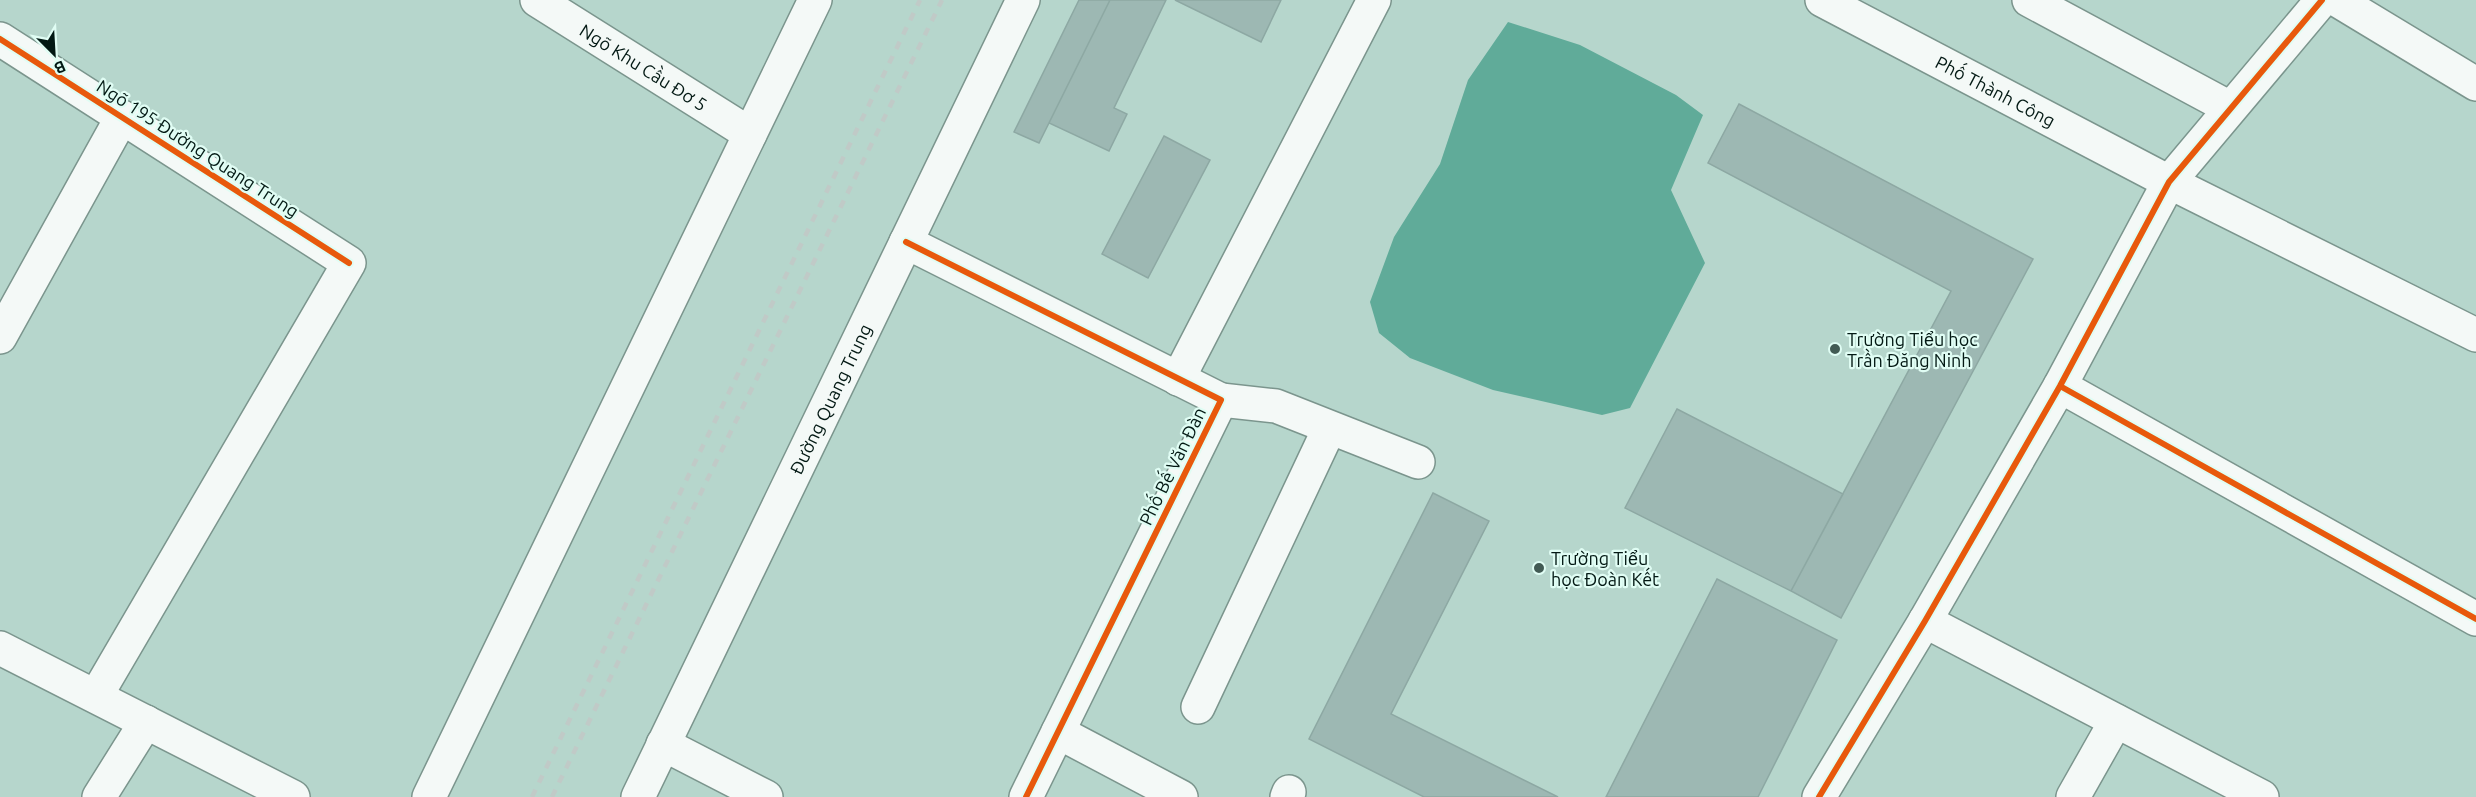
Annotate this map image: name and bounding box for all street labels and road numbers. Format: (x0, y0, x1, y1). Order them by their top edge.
street label: Ngõ Khu Cầu Đơ 5 (576, 20, 711, 114)
street label: Phố Thành Công (1932, 51, 2059, 131)
street label: Ngõ 195 Đường Quang Trung (93, 75, 303, 222)
street label: Đường Quang Trung (785, 321, 875, 477)
street label: Phố Bế Văn Đàn (1133, 403, 1209, 528)

